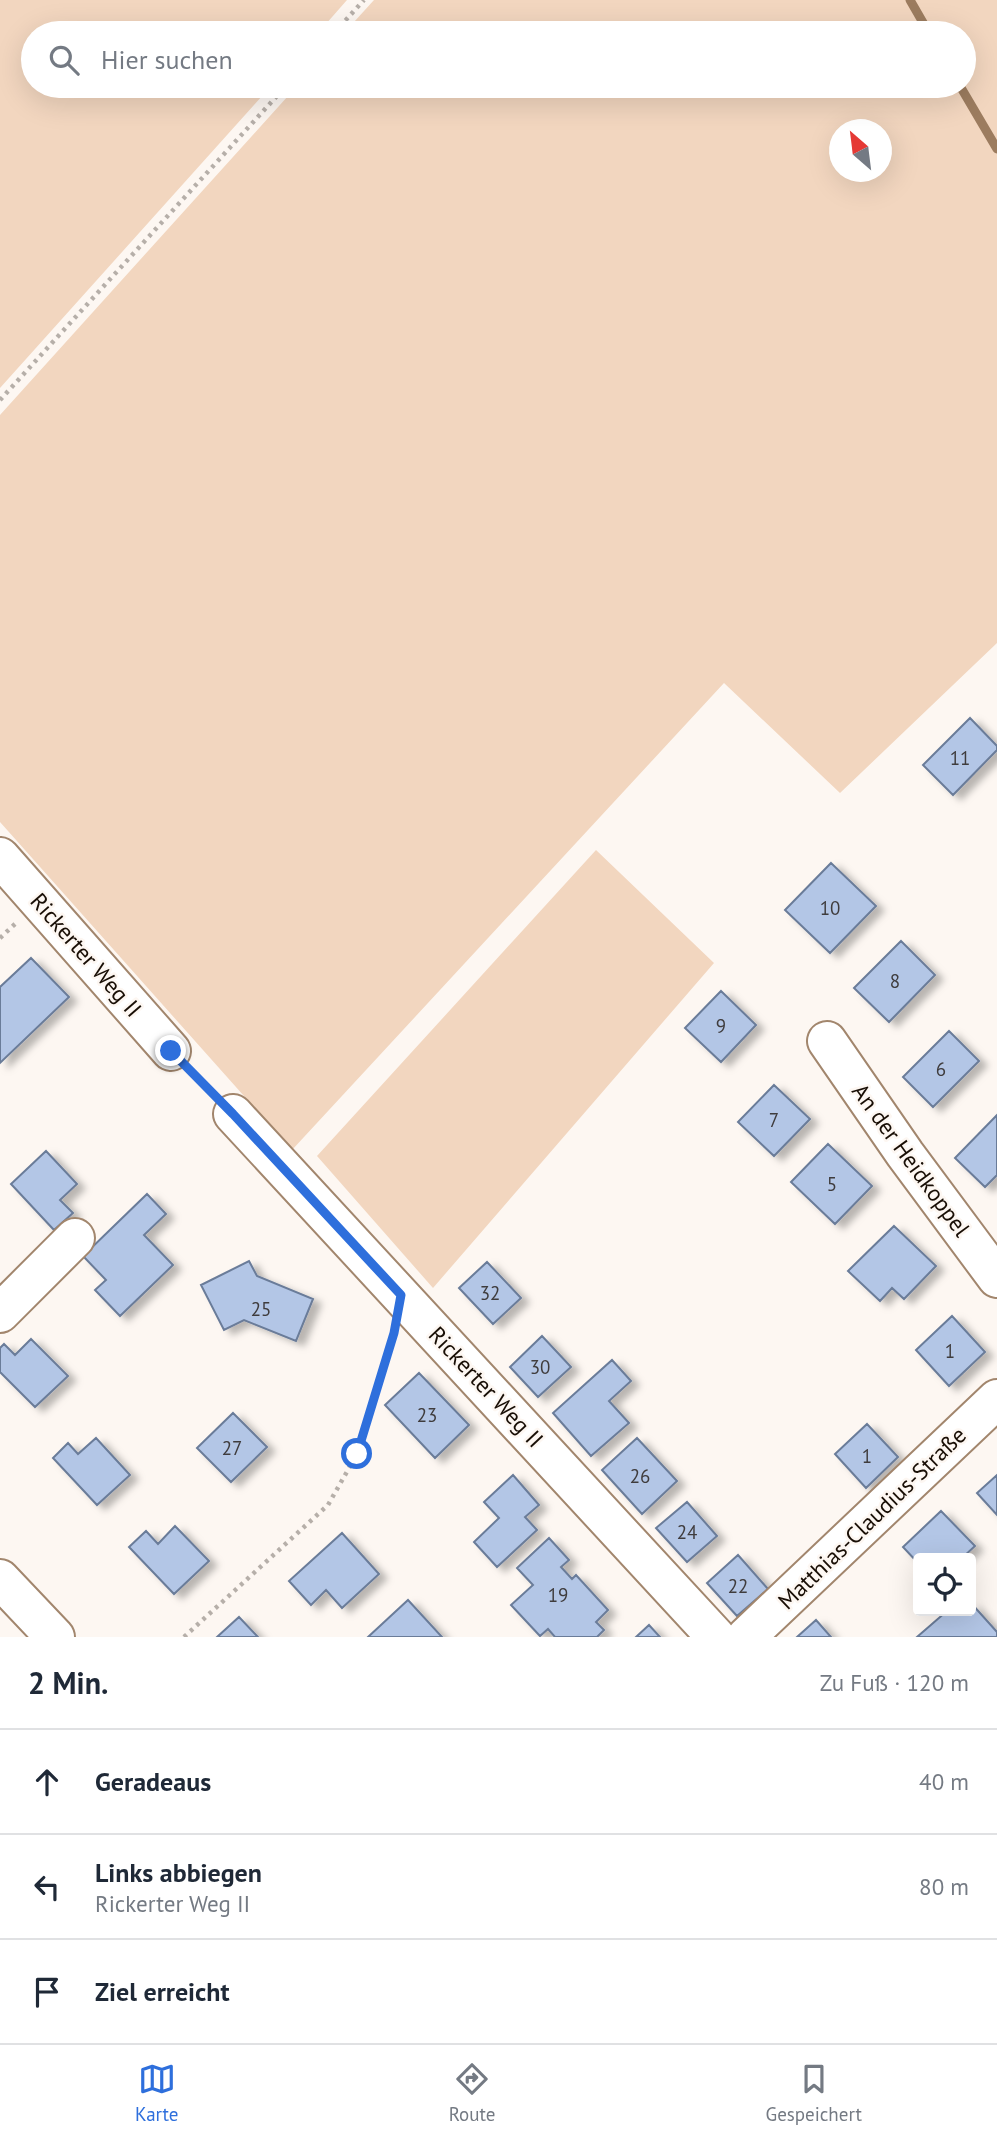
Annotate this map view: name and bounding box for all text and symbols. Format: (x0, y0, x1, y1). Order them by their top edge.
search box (21, 21, 976, 98)
icon: search (45, 41, 83, 79)
text: Hier suchen (101, 43, 233, 76)
north arrow (829, 119, 892, 182)
house number: 11 (950, 746, 970, 770)
street label: Rickerter Weg II (24, 887, 148, 1023)
house number: 10 (820, 896, 840, 920)
house number: 8 (890, 969, 900, 993)
house number: 9 (716, 1014, 726, 1038)
route end (155, 1035, 186, 1066)
house number: 6 (936, 1057, 946, 1081)
street label: An der Heidkoppel (846, 1077, 977, 1242)
house number: 7 (769, 1108, 779, 1132)
house number: 5 (827, 1172, 837, 1196)
house number: 32 (480, 1281, 500, 1305)
house number: 25 (251, 1297, 271, 1321)
street label: Rickerter Weg II (423, 1320, 550, 1453)
house number: 1 (945, 1339, 955, 1363)
house number: 30 (530, 1355, 550, 1379)
house number: 23 (417, 1403, 437, 1427)
street label: Matthias-Claudius-Straße (772, 1420, 972, 1615)
house number: 27 (222, 1436, 242, 1460)
route start (341, 1438, 372, 1469)
house number: 1 (862, 1444, 872, 1468)
house number: 26 (630, 1464, 650, 1488)
house number: 24 (677, 1520, 697, 1544)
map controls (913, 1553, 976, 1616)
button: locate (913, 1553, 976, 1616)
house number: 22 (728, 1574, 748, 1598)
house number: 19 (548, 1583, 568, 1607)
text: 2 Min. (28, 1663, 108, 1702)
text: Zu Fuß · 120 m (820, 1668, 969, 1697)
icon: ahead (28, 1763, 66, 1801)
text: Geradeaus (95, 1765, 211, 1798)
text: 40 m (919, 1767, 969, 1796)
text: Links abbiegen (95, 1856, 262, 1889)
icon: left (28, 1868, 66, 1906)
text: 80 m (919, 1872, 969, 1901)
text: Rickerter Weg II (95, 1889, 250, 1918)
icon: arrive (28, 1973, 66, 2011)
text: Ziel erreicht (95, 1975, 230, 2008)
tab: Karte (135, 2060, 178, 2126)
tab: Route (449, 2060, 495, 2126)
tab: Gespeichert (766, 2060, 862, 2126)

